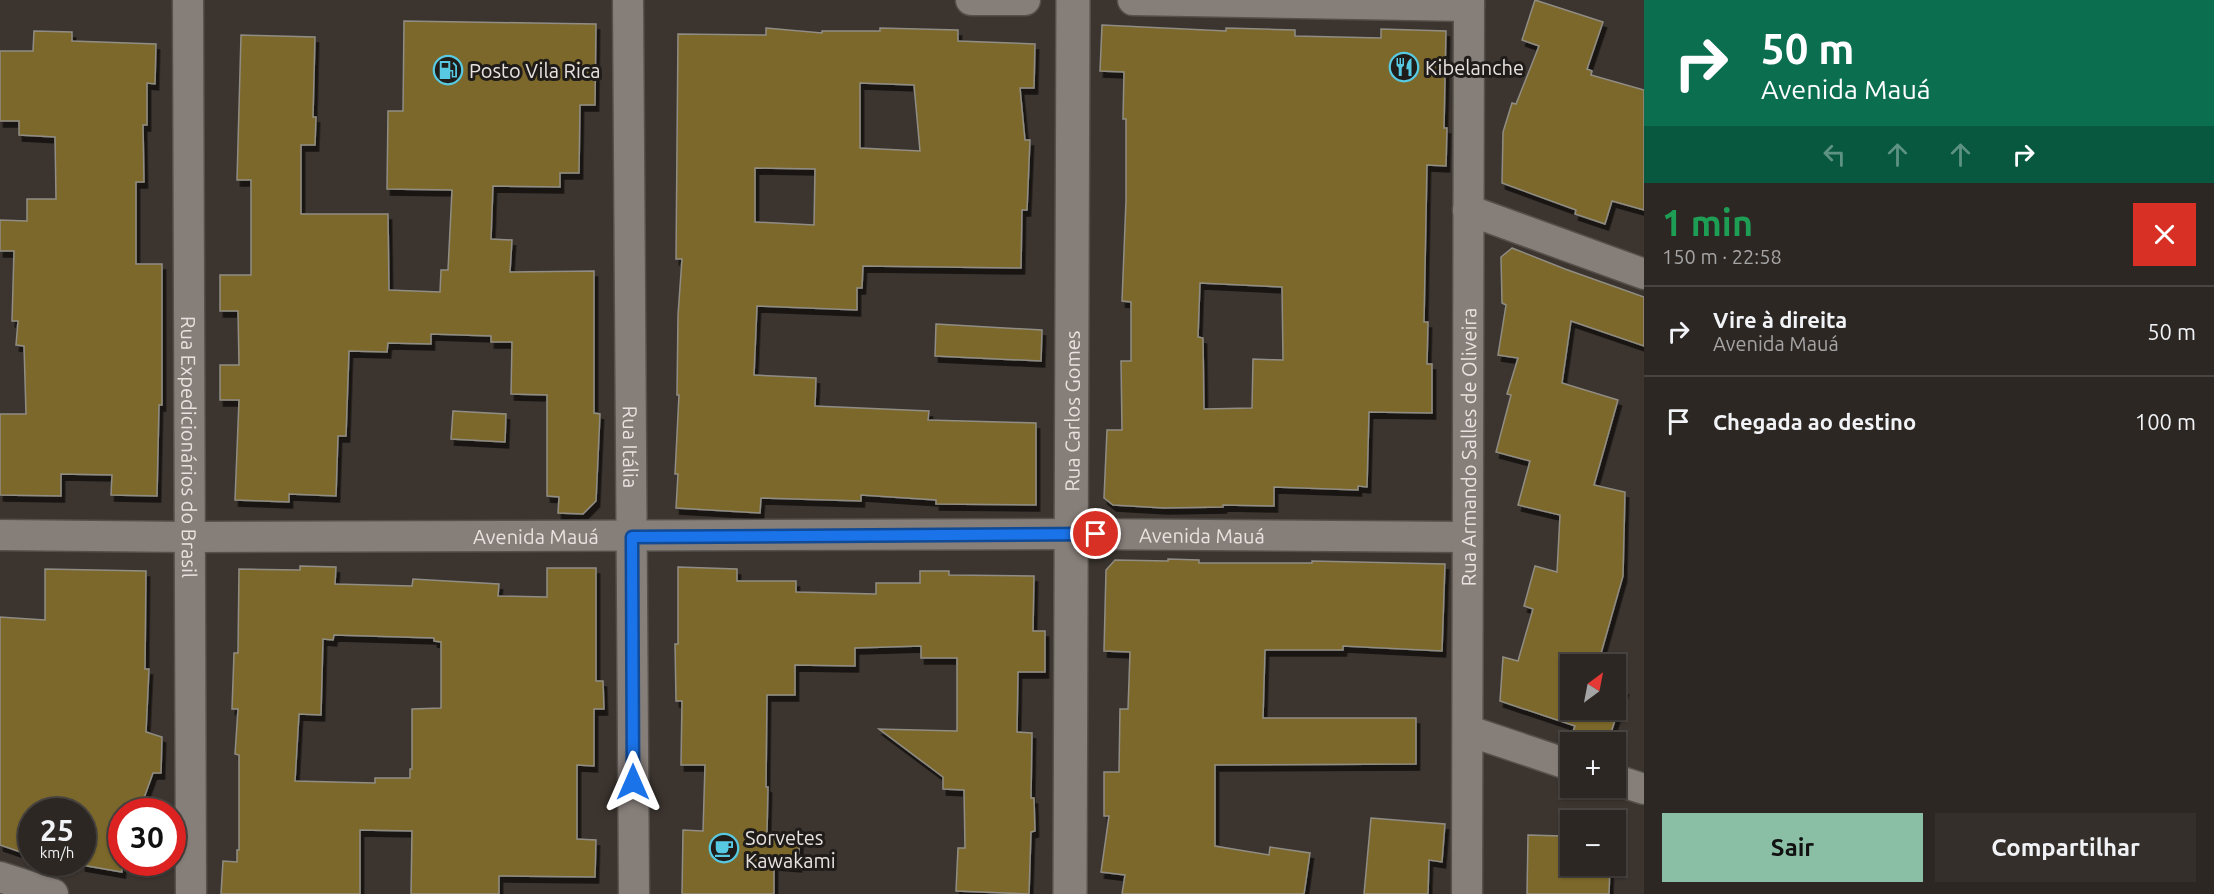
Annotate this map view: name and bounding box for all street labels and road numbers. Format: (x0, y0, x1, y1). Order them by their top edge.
street label: Rua Armando Salles de Oliveira (1456, 308, 1480, 586)
street label: Rua Expedicionários do Brasil (178, 316, 201, 578)
street label: Rua Carlos Gomes (1060, 330, 1083, 492)
street label: Rua Itália (619, 406, 643, 488)
street label: Avenida Mauá (1139, 523, 1265, 547)
street label: Avenida Mauá (473, 524, 599, 548)

